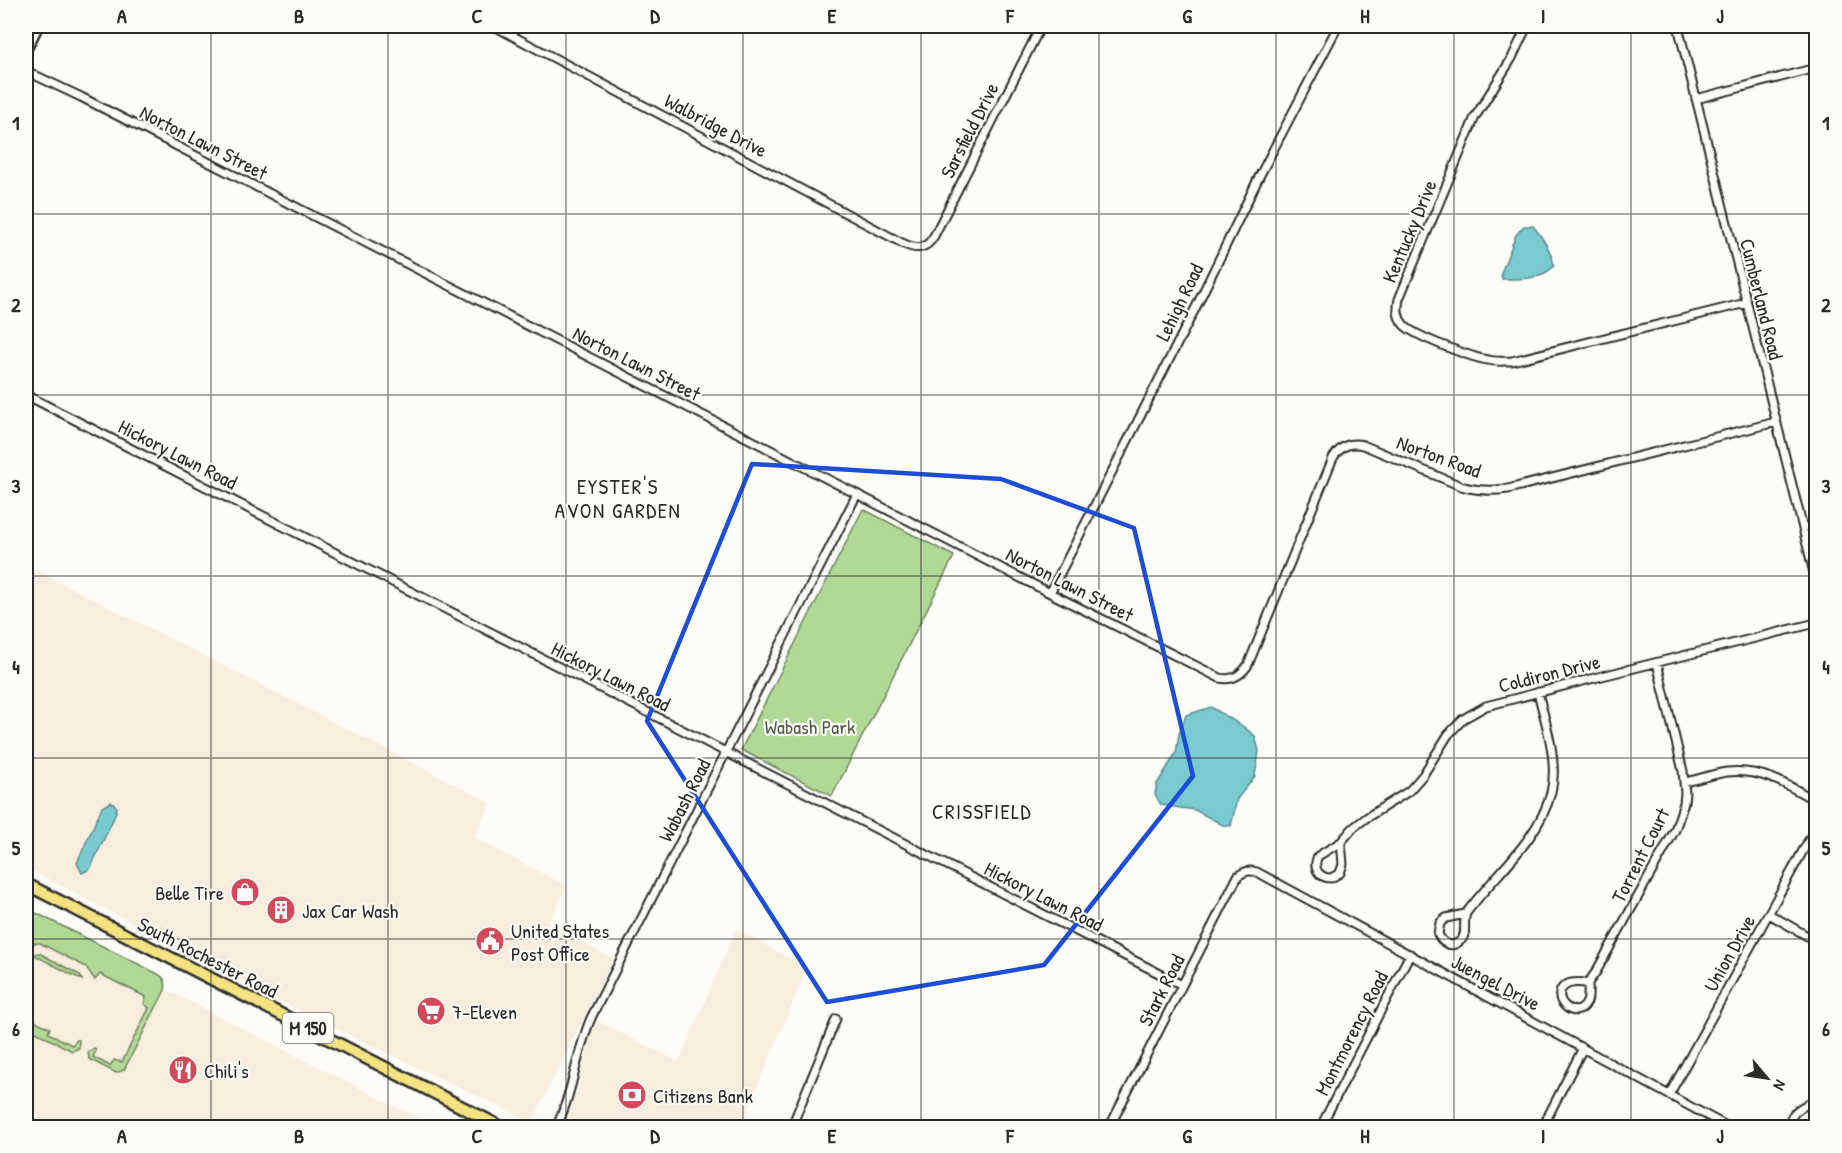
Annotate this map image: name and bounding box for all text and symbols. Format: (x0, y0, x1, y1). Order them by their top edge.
text: A (117, 2, 127, 29)
text: B (294, 2, 304, 29)
text: C (472, 2, 483, 29)
text: D (650, 2, 660, 29)
text: E (828, 2, 837, 29)
text: F (1005, 2, 1015, 29)
text: G (1182, 2, 1192, 29)
text: H (1360, 2, 1370, 29)
text: I (1541, 2, 1545, 29)
text: J (1716, 2, 1724, 29)
street label: Sarsfield Drive (933, 78, 1005, 182)
street label: Walbridge Drive (660, 87, 772, 163)
street label: Norton Lawn Street (136, 98, 273, 186)
text: 1 (12, 109, 20, 136)
text: 1 (1822, 109, 1830, 136)
street label: Kentucky Drive (1375, 175, 1443, 286)
street label: Cumberland Road (1734, 236, 1790, 363)
street label: Lehigh Road (1149, 259, 1209, 345)
text: 2 (11, 291, 21, 318)
text: 2 (1821, 291, 1831, 318)
street label: Norton Lawn Street (569, 319, 706, 407)
street label: Hickory Lawn Road (114, 413, 242, 496)
street label: Norton Road (1393, 428, 1485, 484)
text: 3 (12, 472, 21, 499)
district label: EYSTER'S AVON GARDEN (555, 472, 681, 525)
text: 3 (1822, 472, 1831, 499)
street label: Norton Lawn Street (1002, 540, 1139, 628)
street label: Hickory Lawn Road (547, 635, 675, 718)
street label: Coldiron Drive (1495, 647, 1603, 699)
text: 4 (12, 653, 20, 680)
text: 4 (1822, 653, 1830, 680)
park label: Wabash Park (765, 713, 855, 740)
street label: Wabash Road (652, 754, 716, 846)
district label: CRISSFIELD (932, 797, 1032, 826)
street label: Torrent Court (1605, 802, 1676, 907)
text: 5 (12, 834, 21, 861)
text: 5 (1822, 834, 1831, 861)
street label: Hickory Lawn Road (980, 855, 1108, 938)
shop icon: Belle Tire (229, 876, 261, 908)
place label: Belle Tire (155, 879, 224, 906)
building icon: Jax Car Wash (265, 894, 297, 926)
place label: Jax Car Wash (302, 897, 398, 924)
street label: South Rochester Road (133, 910, 283, 1004)
street label: Union Drive (1697, 910, 1761, 996)
place label: United States Post Office (511, 917, 609, 967)
public building icon: United States Post Office (474, 925, 506, 957)
street label: Juengel Drive (1447, 947, 1545, 1017)
street label: Stark Road (1131, 949, 1191, 1031)
street label: Montmorency Road (1308, 966, 1394, 1100)
supermarket icon: 7-Eleven (415, 995, 447, 1027)
place label: 7-Eleven (452, 998, 517, 1025)
road number: M 150 (282, 1013, 334, 1043)
text: 6 (12, 1015, 20, 1042)
text: 6 (1822, 1015, 1830, 1042)
north arrow (1737, 1048, 1797, 1108)
restaurant icon: Chili's (167, 1054, 199, 1086)
place label: Chili's (204, 1057, 249, 1084)
text: N (1768, 1076, 1792, 1095)
bank icon: Citizens Bank (616, 1079, 648, 1111)
place label: Citizens Bank (653, 1082, 753, 1109)
text: A (117, 1122, 127, 1149)
text: B (294, 1122, 304, 1149)
text: C (472, 1122, 483, 1149)
text: D (650, 1122, 660, 1149)
text: E (828, 1122, 837, 1149)
text: F (1005, 1122, 1015, 1149)
text: G (1182, 1122, 1192, 1149)
text: H (1360, 1122, 1370, 1149)
text: I (1541, 1122, 1545, 1149)
text: J (1716, 1122, 1724, 1149)

